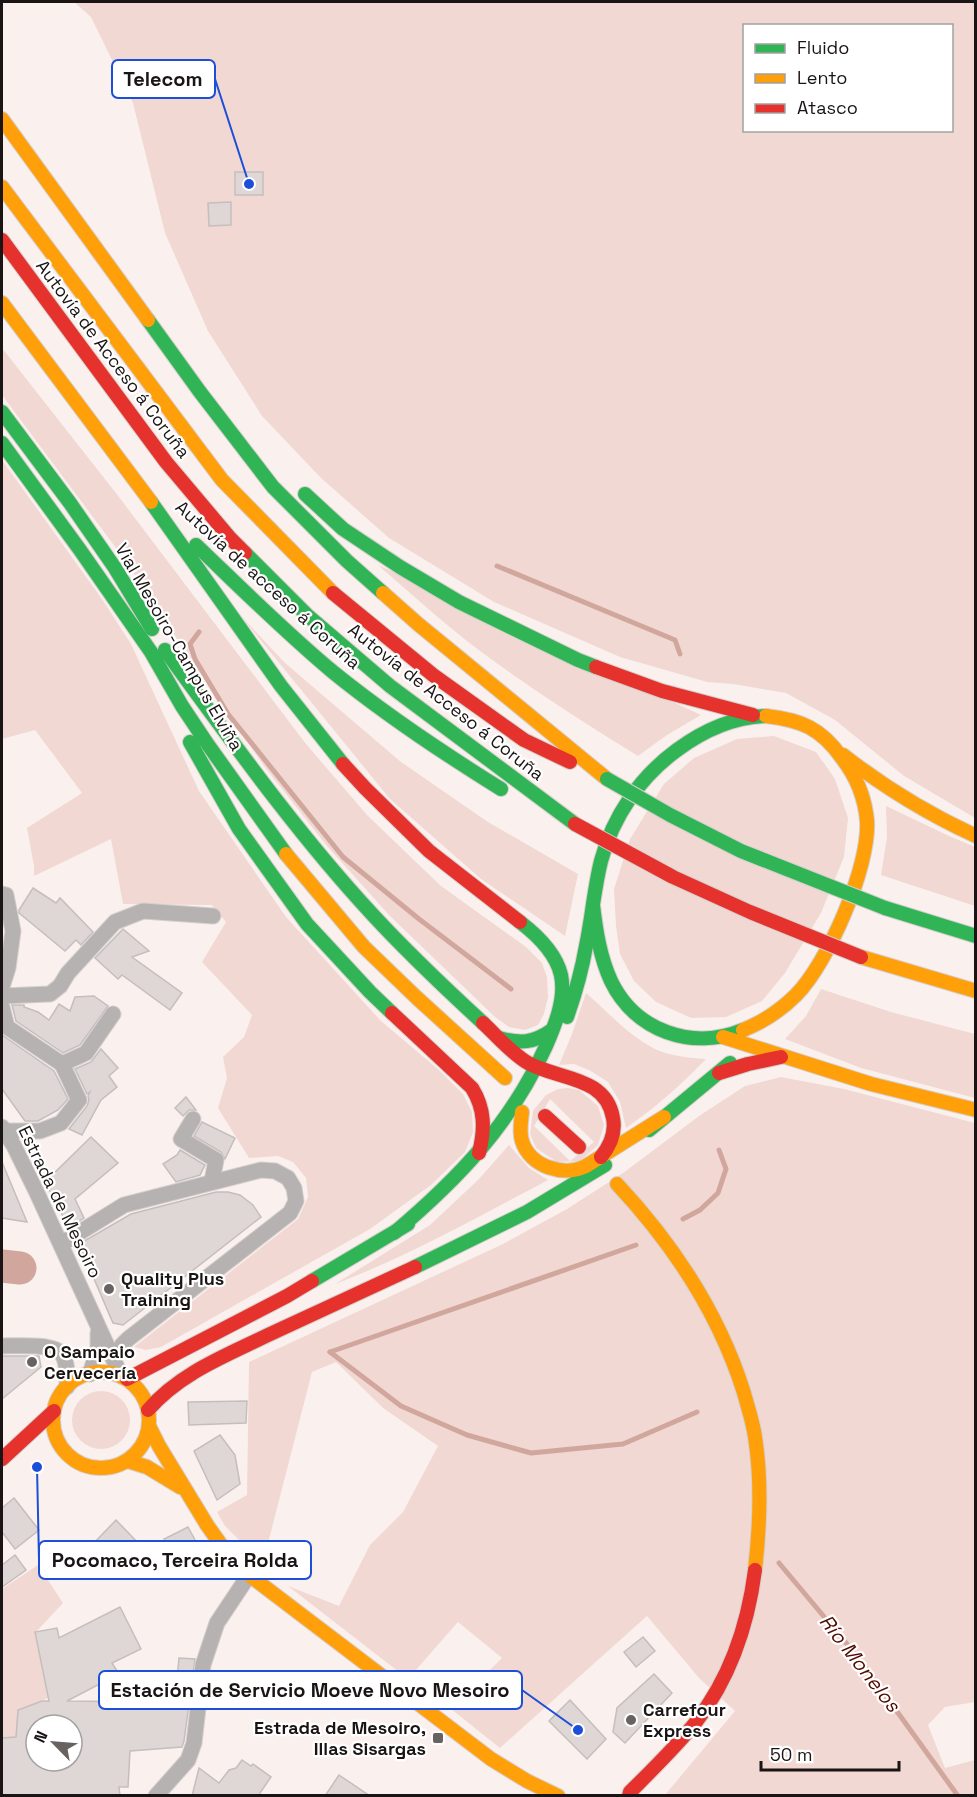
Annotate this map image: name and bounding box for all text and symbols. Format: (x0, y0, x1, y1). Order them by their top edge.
legend (743, 24, 953, 132)
text: Fluido (797, 36, 849, 59)
callout: Telecom (112, 60, 215, 98)
text: Telecom (123, 66, 203, 92)
text: Lento (797, 66, 847, 89)
text: Atasco (797, 96, 858, 119)
street label: Autovía de Acceso á Coruña (31, 255, 196, 462)
street label: Autovía de acceso á Coruña (171, 495, 366, 674)
street label: Vial Mesoiro-Campus Elviña (110, 539, 248, 755)
street label: Autovía de Acceso á Coruña (344, 618, 549, 785)
street label: Estrada de Mesoiro (14, 1122, 107, 1282)
place label: Quality Plus Training (121, 1267, 224, 1311)
marker: Quality Plus Training (102, 1282, 116, 1296)
place label: O Sampaio Cervecería (44, 1340, 137, 1384)
marker: O Sampaio Cervecería (25, 1355, 39, 1369)
callout: Pocomaco, Terceira Rolda (39, 1541, 311, 1579)
text: Pocomaco, Terceira Rolda (52, 1547, 299, 1573)
water label: Río Monelos (814, 1609, 907, 1718)
callout: Estación de Servicio Moeve Novo Mesoiro (99, 1671, 522, 1709)
text: Estación de Servicio Moeve Novo Mesoiro (111, 1677, 509, 1703)
place label: Carrefour Express (643, 1698, 726, 1742)
north arrow (24, 1713, 84, 1773)
marker: Carrefour Express (624, 1713, 638, 1727)
place label: Estrada de Mesoiro, Illas Sisargas (254, 1716, 426, 1760)
text: N (29, 1728, 53, 1746)
marker: Estrada de Mesoiro, Illas Sisargas (431, 1731, 445, 1745)
scale bar (761, 1734, 899, 1772)
text: 50 m (770, 1743, 812, 1766)

